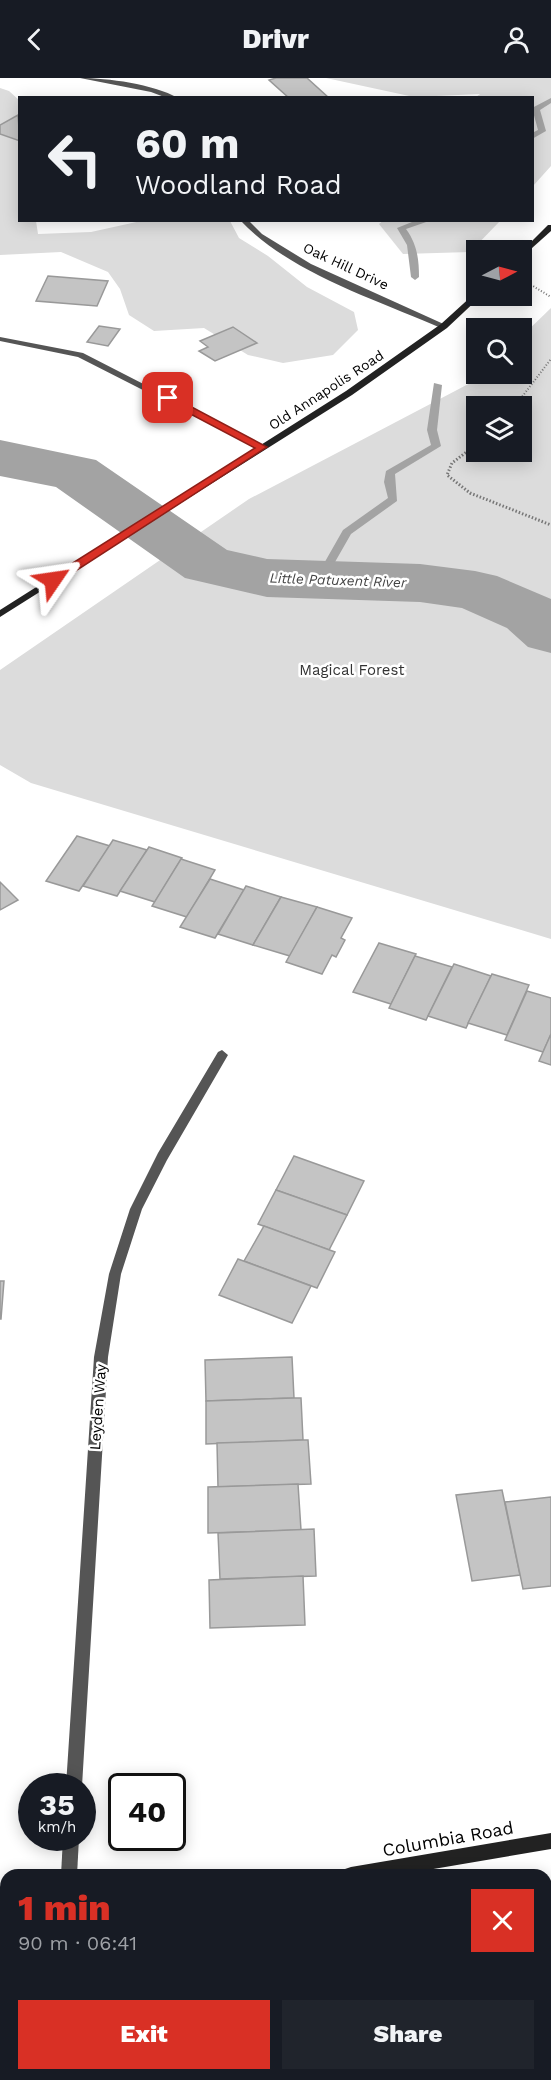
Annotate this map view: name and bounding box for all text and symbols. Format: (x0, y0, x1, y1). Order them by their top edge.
icon: back (18, 23, 51, 56)
text: Drivr (242, 23, 309, 55)
icon: person (500, 23, 533, 56)
text: 60 m (135, 119, 239, 168)
icon: left (36, 120, 114, 198)
text: Woodland Road (135, 169, 342, 201)
street label: Oak Hill Drive (301, 239, 391, 293)
north arrow (466, 240, 532, 306)
map controls (466, 240, 532, 462)
button: search (466, 318, 532, 384)
street label: Old Annapolis Road (266, 347, 386, 433)
pin (142, 372, 193, 423)
icon: arrive (151, 381, 184, 414)
button: layers (466, 396, 532, 462)
position arrow (21, 548, 85, 612)
water label: Little Patuxent River (269, 570, 407, 590)
park label: Magical Forest (299, 661, 405, 679)
street label: Leyden Way (86, 1363, 110, 1451)
speed limit sign: 40 (108, 1773, 186, 1851)
text: 35 (39, 1787, 75, 1822)
street label: Columbia Road (381, 1817, 515, 1860)
text: km/h (38, 1818, 76, 1836)
text: 1 min (18, 1887, 111, 1929)
button: close (471, 1889, 534, 1952)
text: 90 m · 06:41 (18, 1931, 137, 1955)
button: Exit (18, 2000, 270, 2069)
button: Share (282, 2000, 534, 2069)

